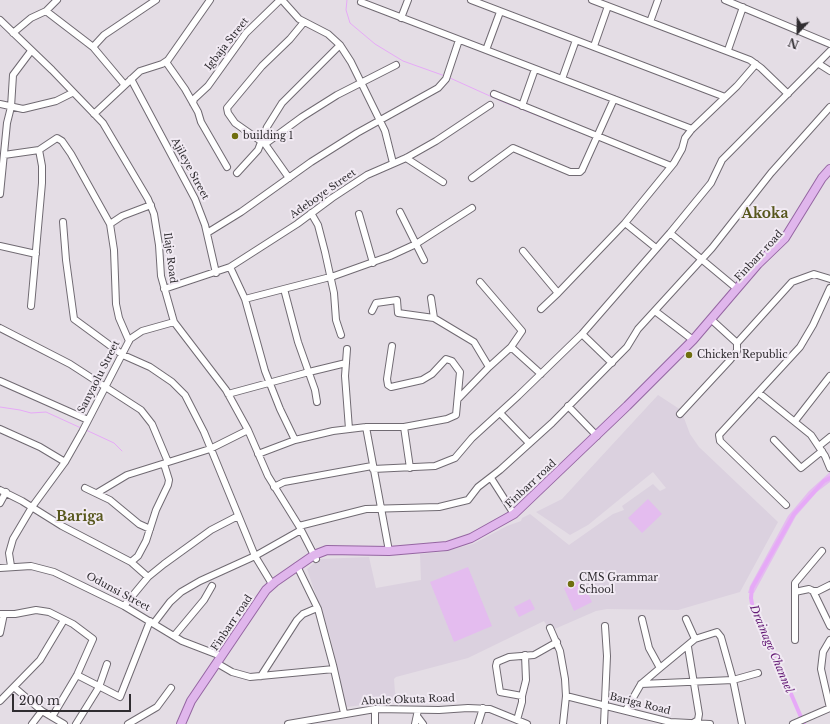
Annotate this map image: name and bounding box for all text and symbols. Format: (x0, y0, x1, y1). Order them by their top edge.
north arrow (778, 12, 818, 52)
street label: Igbaja Street (203, 15, 251, 73)
text: N (786, 35, 801, 52)
place label: building 1 (243, 130, 293, 142)
marker: building 1 (230, 131, 240, 141)
street label: Ajileye Street (169, 136, 211, 202)
street label: Adeboye Street (288, 167, 358, 221)
district label: Akoka (742, 206, 788, 222)
street label: Finbarr road (732, 228, 786, 284)
street label: Ilaje Road (161, 232, 179, 284)
street label: Sanyaolu Street (76, 339, 122, 415)
place label: Chicken Republic (697, 349, 788, 361)
marker: Chicken Republic (684, 350, 694, 360)
street label: Finbarr road (503, 457, 559, 511)
district label: Bariga (56, 509, 104, 525)
street label: Odunsi Street (84, 570, 152, 614)
place label: CMS Grammar School (579, 572, 658, 596)
marker: CMS Grammar School (566, 579, 576, 589)
street label: Finbarr road (209, 593, 255, 653)
water label: Drainage Channel (747, 603, 795, 695)
scale bar (14, 686, 133, 712)
street label: Bariga Road (608, 691, 672, 717)
street label: Abule Okuta Road (361, 692, 455, 708)
text: 200 m (19, 693, 60, 708)

